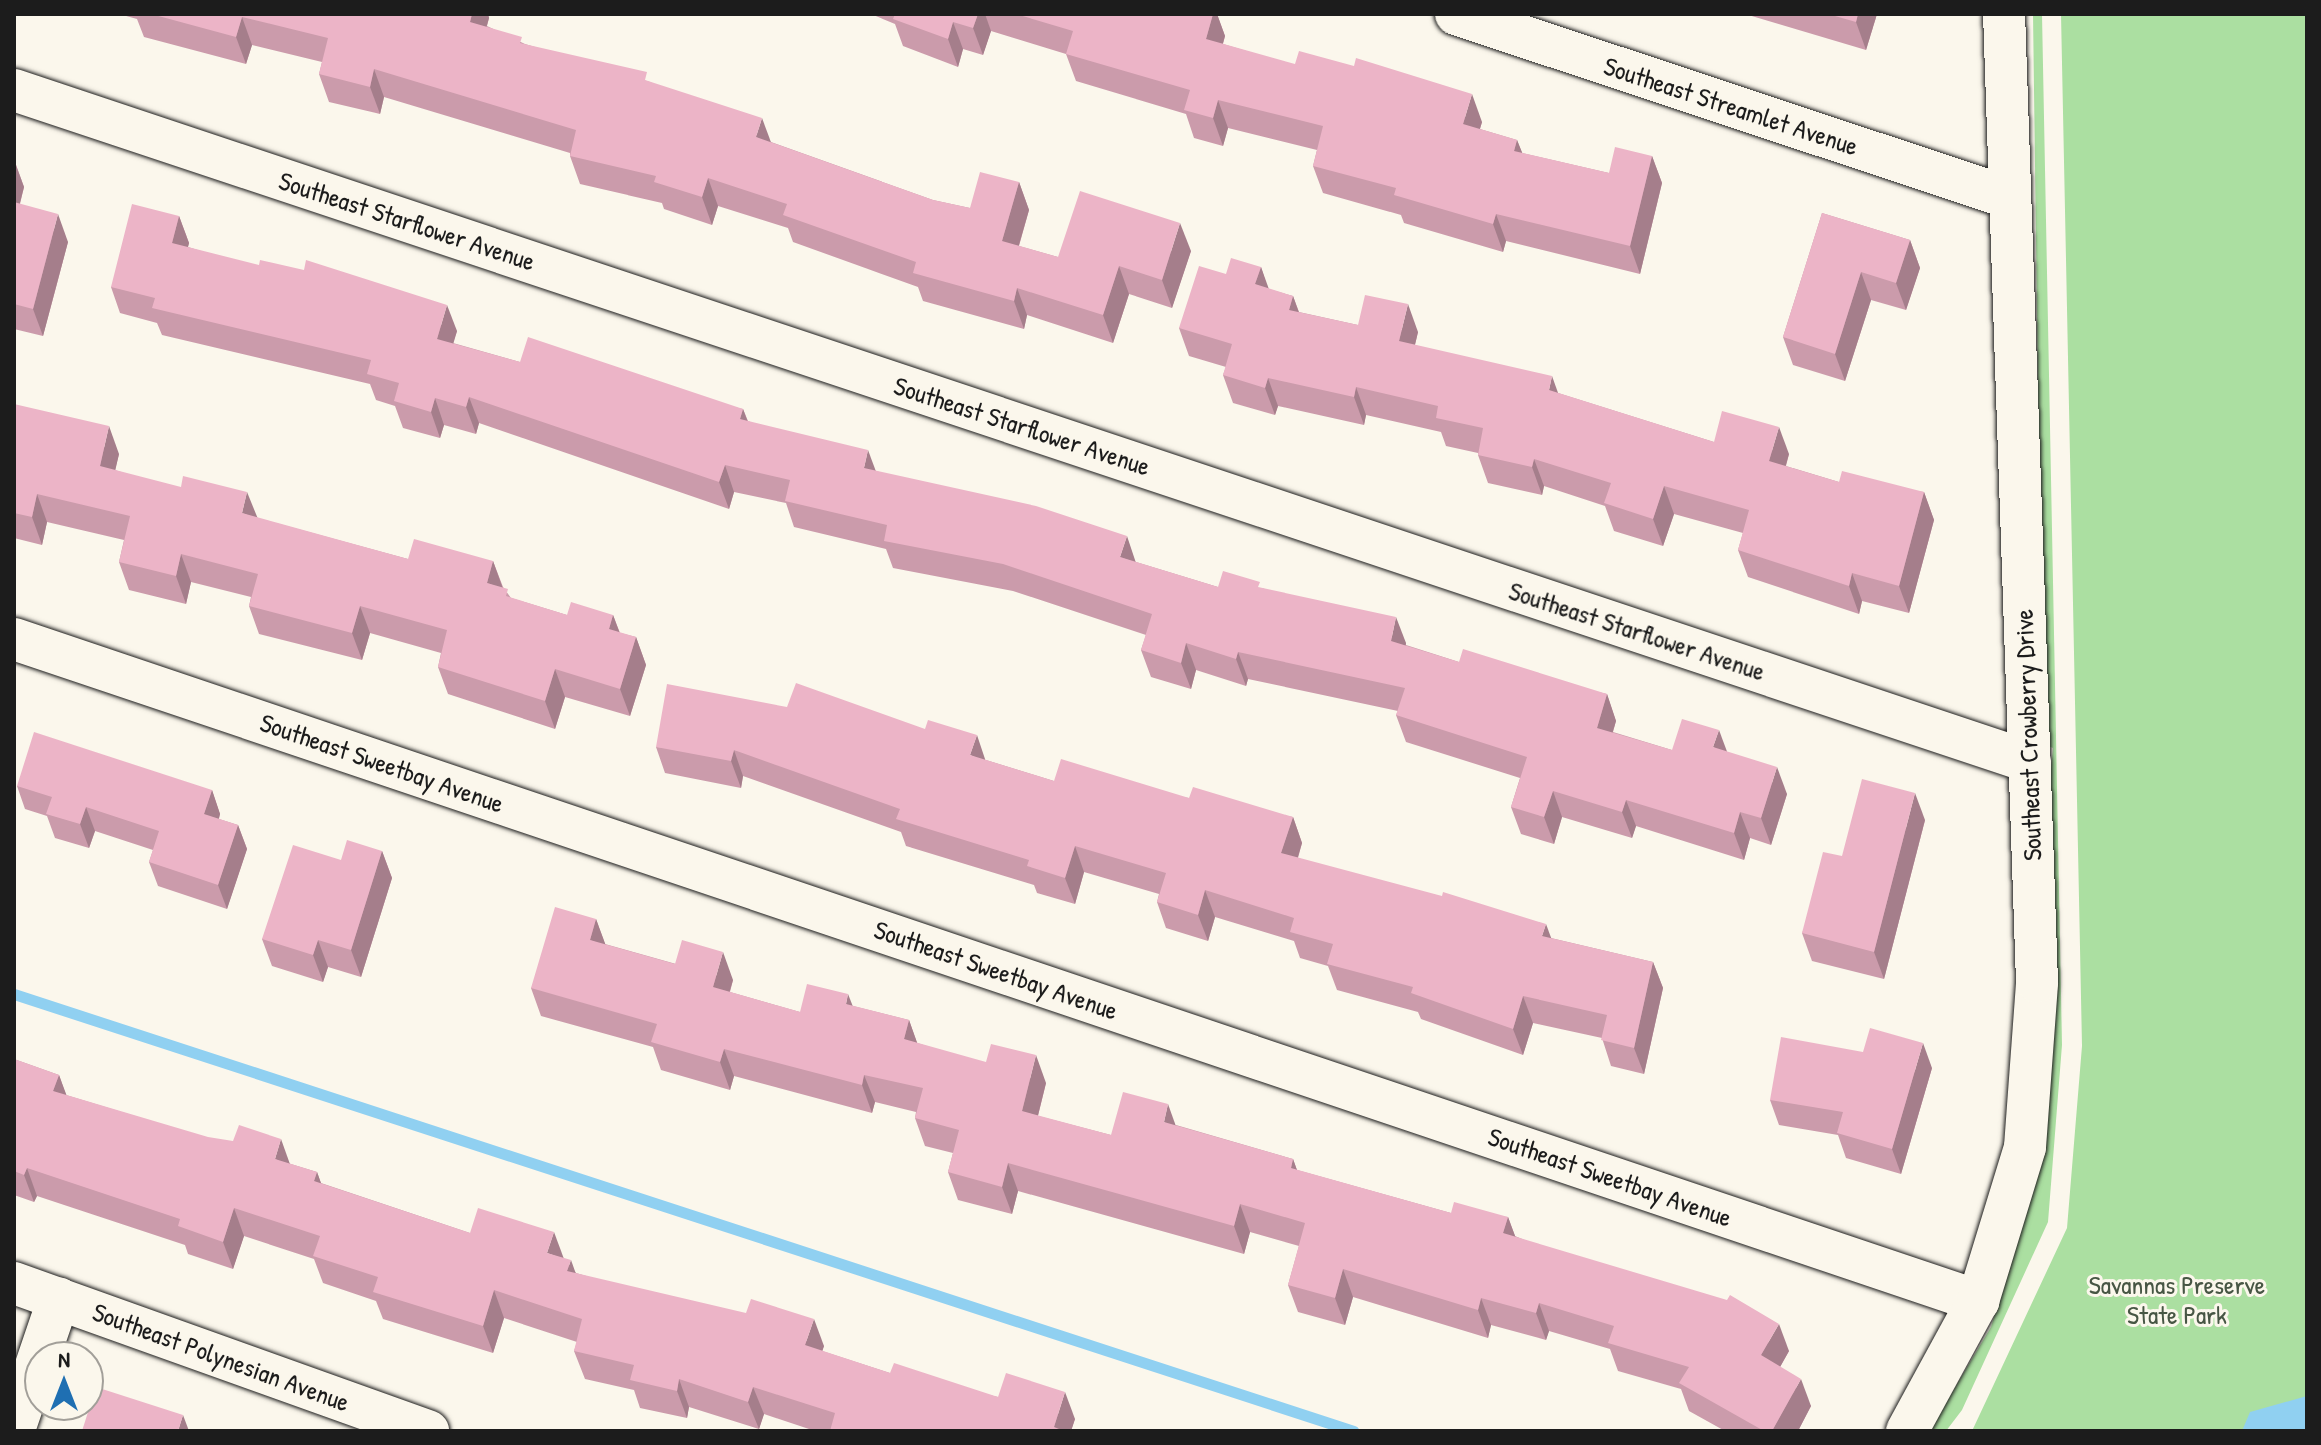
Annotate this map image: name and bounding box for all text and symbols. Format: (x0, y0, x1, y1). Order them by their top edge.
street label: Southeast Streamlet Avenue (1600, 50, 1862, 162)
street label: Southeast Starflower Avenue (275, 165, 539, 277)
street label: Southeast Starflower Avenue (890, 370, 1154, 482)
street label: Southeast Starflower Avenue (1505, 575, 1769, 687)
street label: Southeast Crowberry Drive (2008, 609, 2048, 861)
street label: Southeast Sweetbay Avenue (256, 707, 508, 819)
street label: Southeast Sweetbay Avenue (870, 914, 1122, 1026)
street label: Southeast Sweetbay Avenue (1484, 1121, 1736, 1233)
park label: Savannas Preserve State Park (2089, 1269, 2265, 1330)
street label: Southeast Polynesian Avenue (88, 1296, 354, 1418)
north arrow (24, 1341, 104, 1421)
text: N (58, 1344, 70, 1374)

